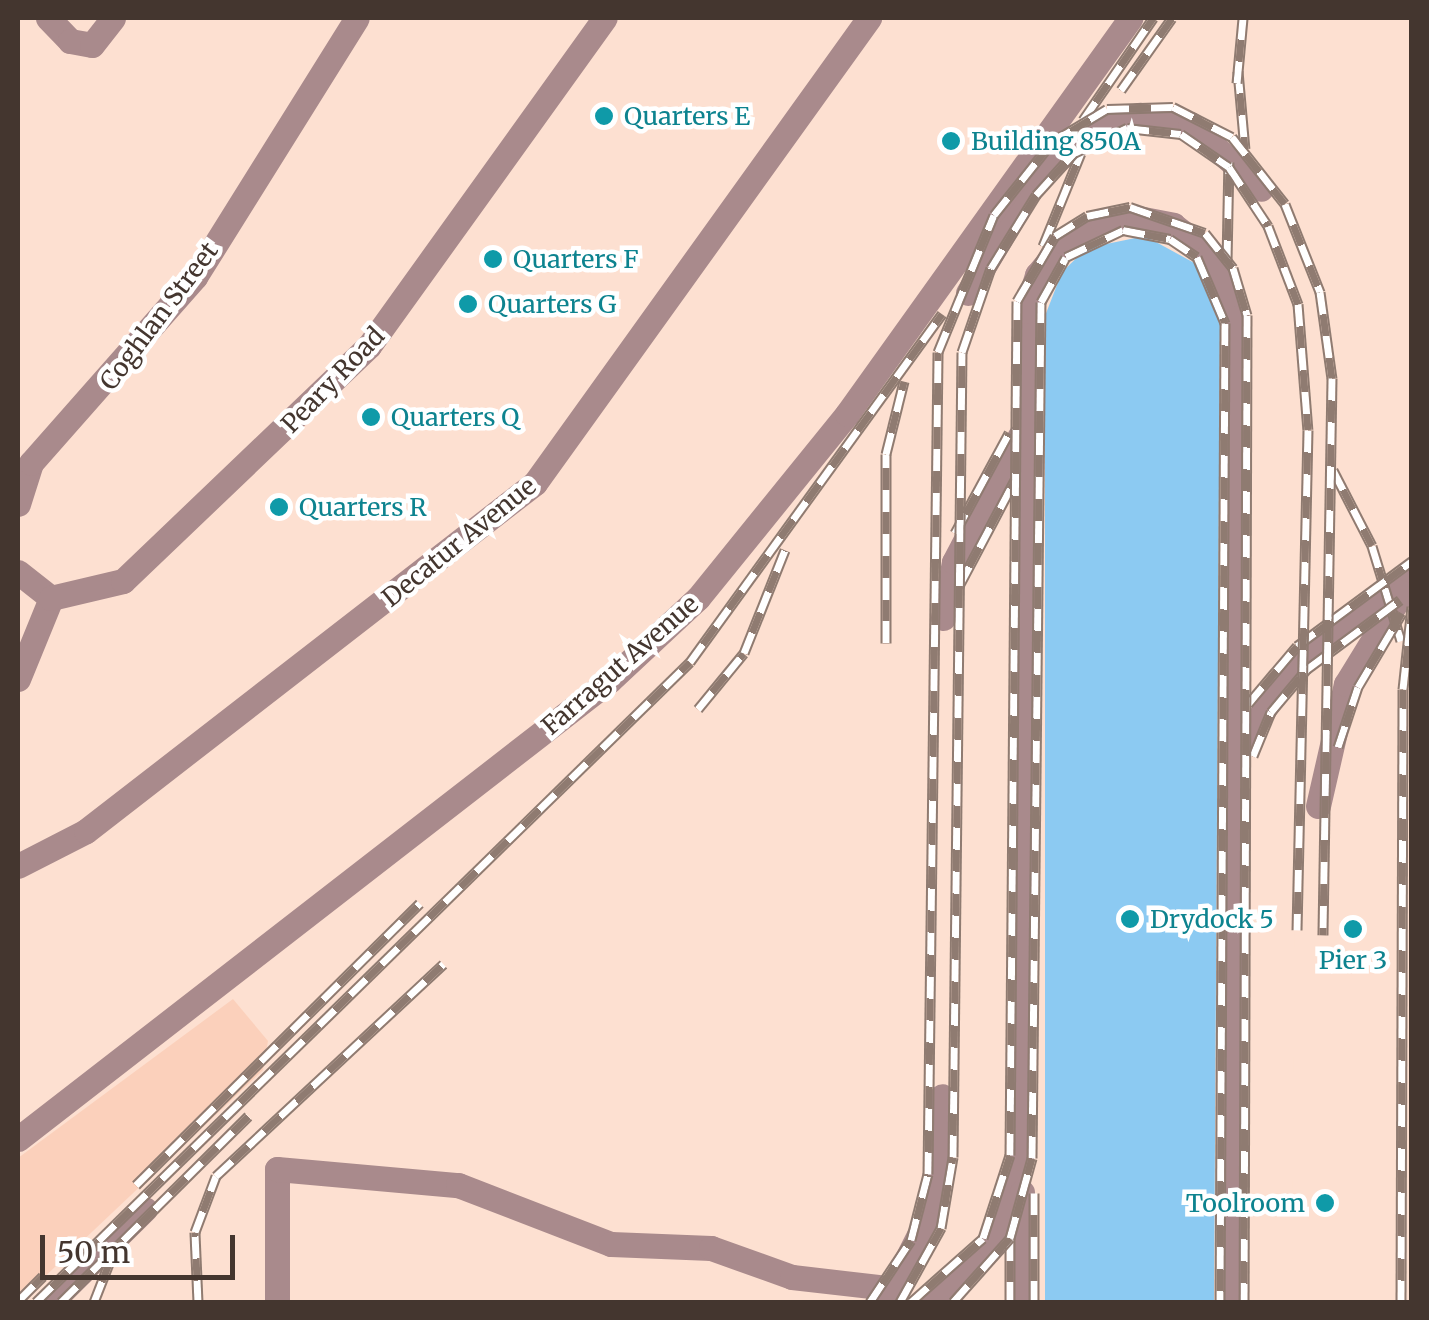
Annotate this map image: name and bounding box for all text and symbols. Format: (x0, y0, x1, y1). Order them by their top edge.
place label: Quarters E (624, 101, 750, 131)
marker: Quarters E (593, 105, 615, 127)
place label: Building 850A (971, 126, 1141, 156)
marker: Building 850A (940, 130, 962, 152)
street label: Coghlan Street (94, 236, 224, 396)
place label: Quarters F (513, 244, 639, 274)
marker: Quarters F (482, 248, 504, 270)
place label: Quarters G (488, 289, 616, 319)
marker: Quarters G (457, 293, 479, 315)
street label: Peary Road (275, 321, 391, 439)
place label: Quarters Q (391, 402, 519, 432)
marker: Quarters Q (360, 406, 382, 428)
street label: Decatur Avenue (376, 471, 542, 613)
place label: Quarters R (299, 492, 427, 522)
marker: Quarters R (268, 496, 290, 518)
street label: Farragut Avenue (536, 589, 704, 741)
place label: Drydock 5 (1150, 904, 1274, 934)
marker: Drydock 5 (1119, 908, 1141, 930)
marker: Pier 3 (1342, 918, 1364, 940)
place label: Pier 3 (1319, 945, 1387, 975)
place label: Toolroom (1186, 1188, 1305, 1218)
marker: Toolroom (1314, 1192, 1336, 1214)
scale bar (45, 1215, 240, 1277)
text: 50 m (57, 1233, 130, 1271)

